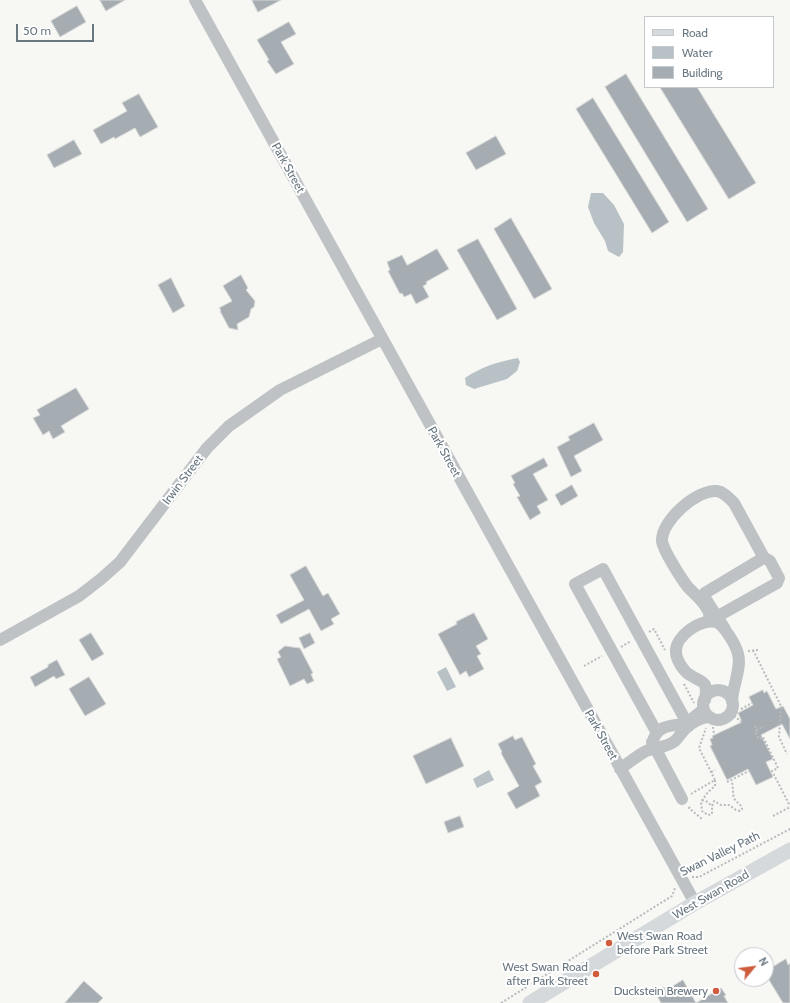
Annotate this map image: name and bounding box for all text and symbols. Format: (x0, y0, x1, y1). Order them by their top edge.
scale bar (18, 16, 96, 42)
legend (644, 16, 774, 88)
text: 50 m (23, 23, 51, 38)
text: Road (682, 25, 708, 40)
text: Water (682, 45, 712, 60)
text: Building (682, 65, 723, 80)
street label: Park Street (268, 140, 308, 196)
street label: Park Street (424, 424, 464, 480)
street label: Irwin Street (160, 452, 206, 508)
street label: Park Street (581, 707, 621, 763)
street label: Swan Valley Path (678, 829, 762, 879)
street label: West Swan Road (670, 867, 752, 923)
place label: West Swan Road before Park Street (617, 929, 708, 957)
marker: West Swan Road before Park Street (604, 938, 614, 948)
north arrow (734, 947, 774, 987)
text: N (756, 955, 772, 968)
place label: West Swan Road after Park Street (503, 960, 588, 988)
marker: West Swan Road after Park Street (591, 969, 601, 979)
place label: Duckstein Brewery (614, 984, 708, 998)
marker: Duckstein Brewery (711, 986, 721, 996)

